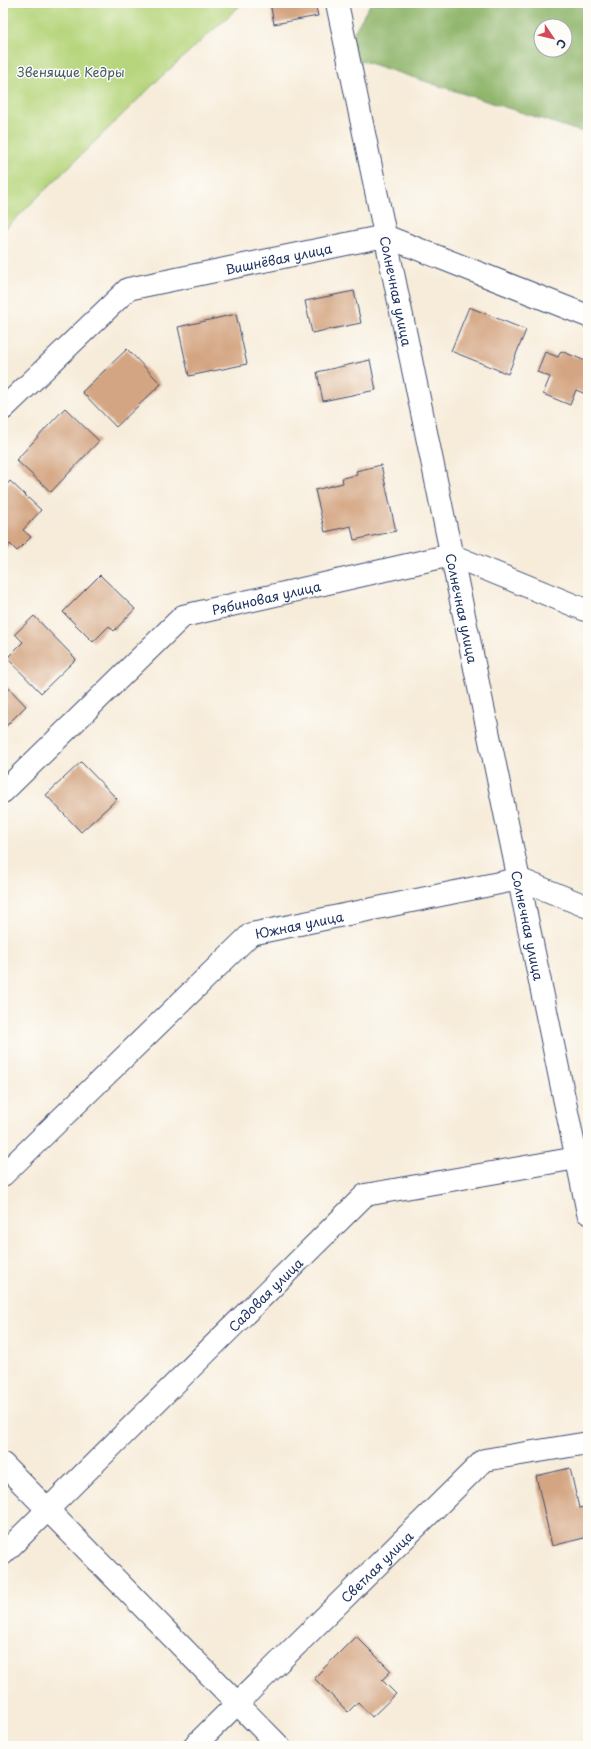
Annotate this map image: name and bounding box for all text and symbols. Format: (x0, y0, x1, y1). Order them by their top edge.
north arrow (533, 18, 573, 58)
text: С (552, 36, 571, 52)
park label: Звенящие Кедры (17, 62, 125, 81)
street label: Солнечная улица (376, 234, 418, 348)
street label: Вишнёвая улица (224, 238, 334, 278)
street label: Солнечная улица (442, 551, 483, 666)
street label: Рябиновая улица (210, 575, 323, 619)
street label: Солнечная улица (508, 869, 549, 983)
street label: Южная улица (253, 906, 346, 942)
street label: Садовая улица (224, 1252, 307, 1335)
street label: Светлая улица (336, 1526, 417, 1606)

